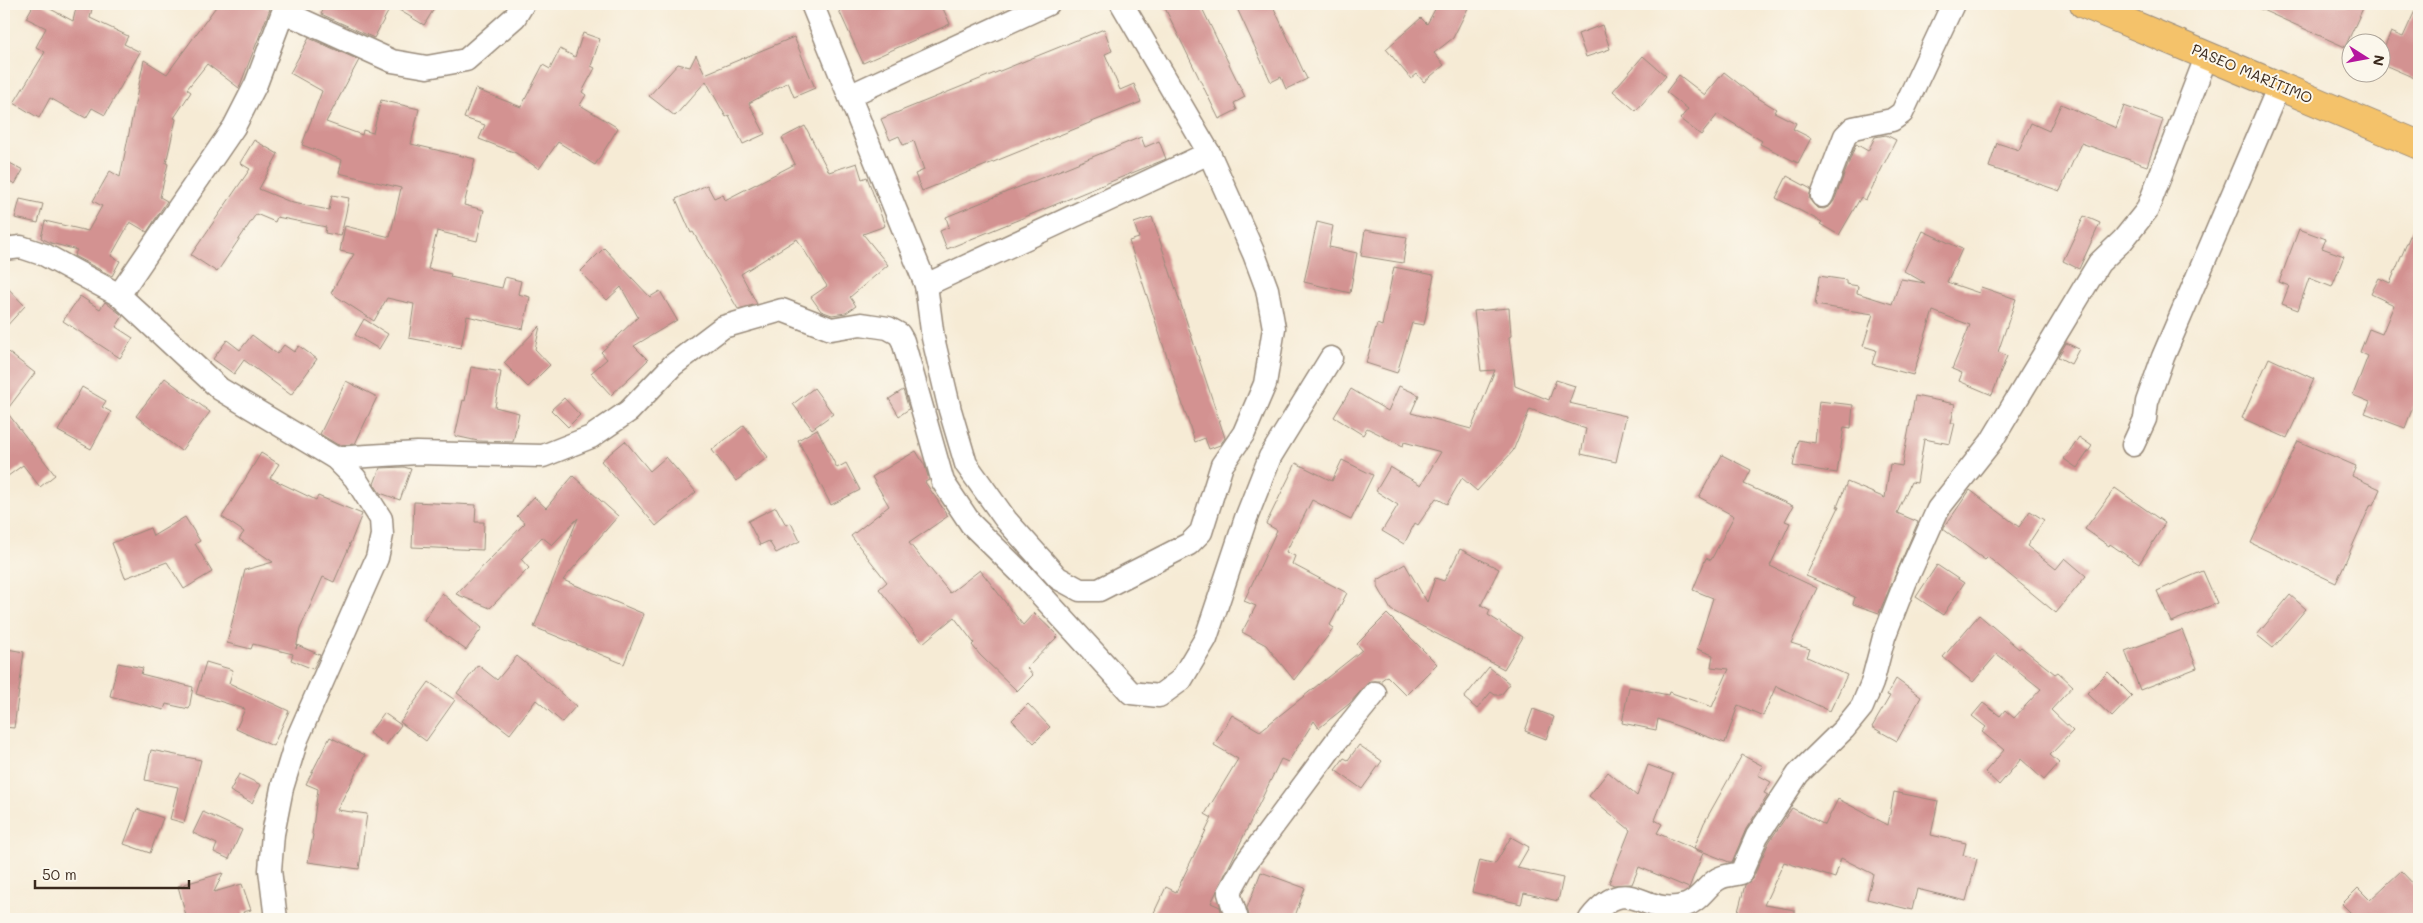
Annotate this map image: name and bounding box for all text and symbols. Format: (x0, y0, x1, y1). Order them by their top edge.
north arrow (2340, 32, 2390, 82)
street label: PASEO MARÍTIMO (2189, 39, 2316, 108)
text: N (2369, 54, 2390, 68)
scale bar (35, 858, 189, 890)
text: 50 m (42, 864, 77, 884)

